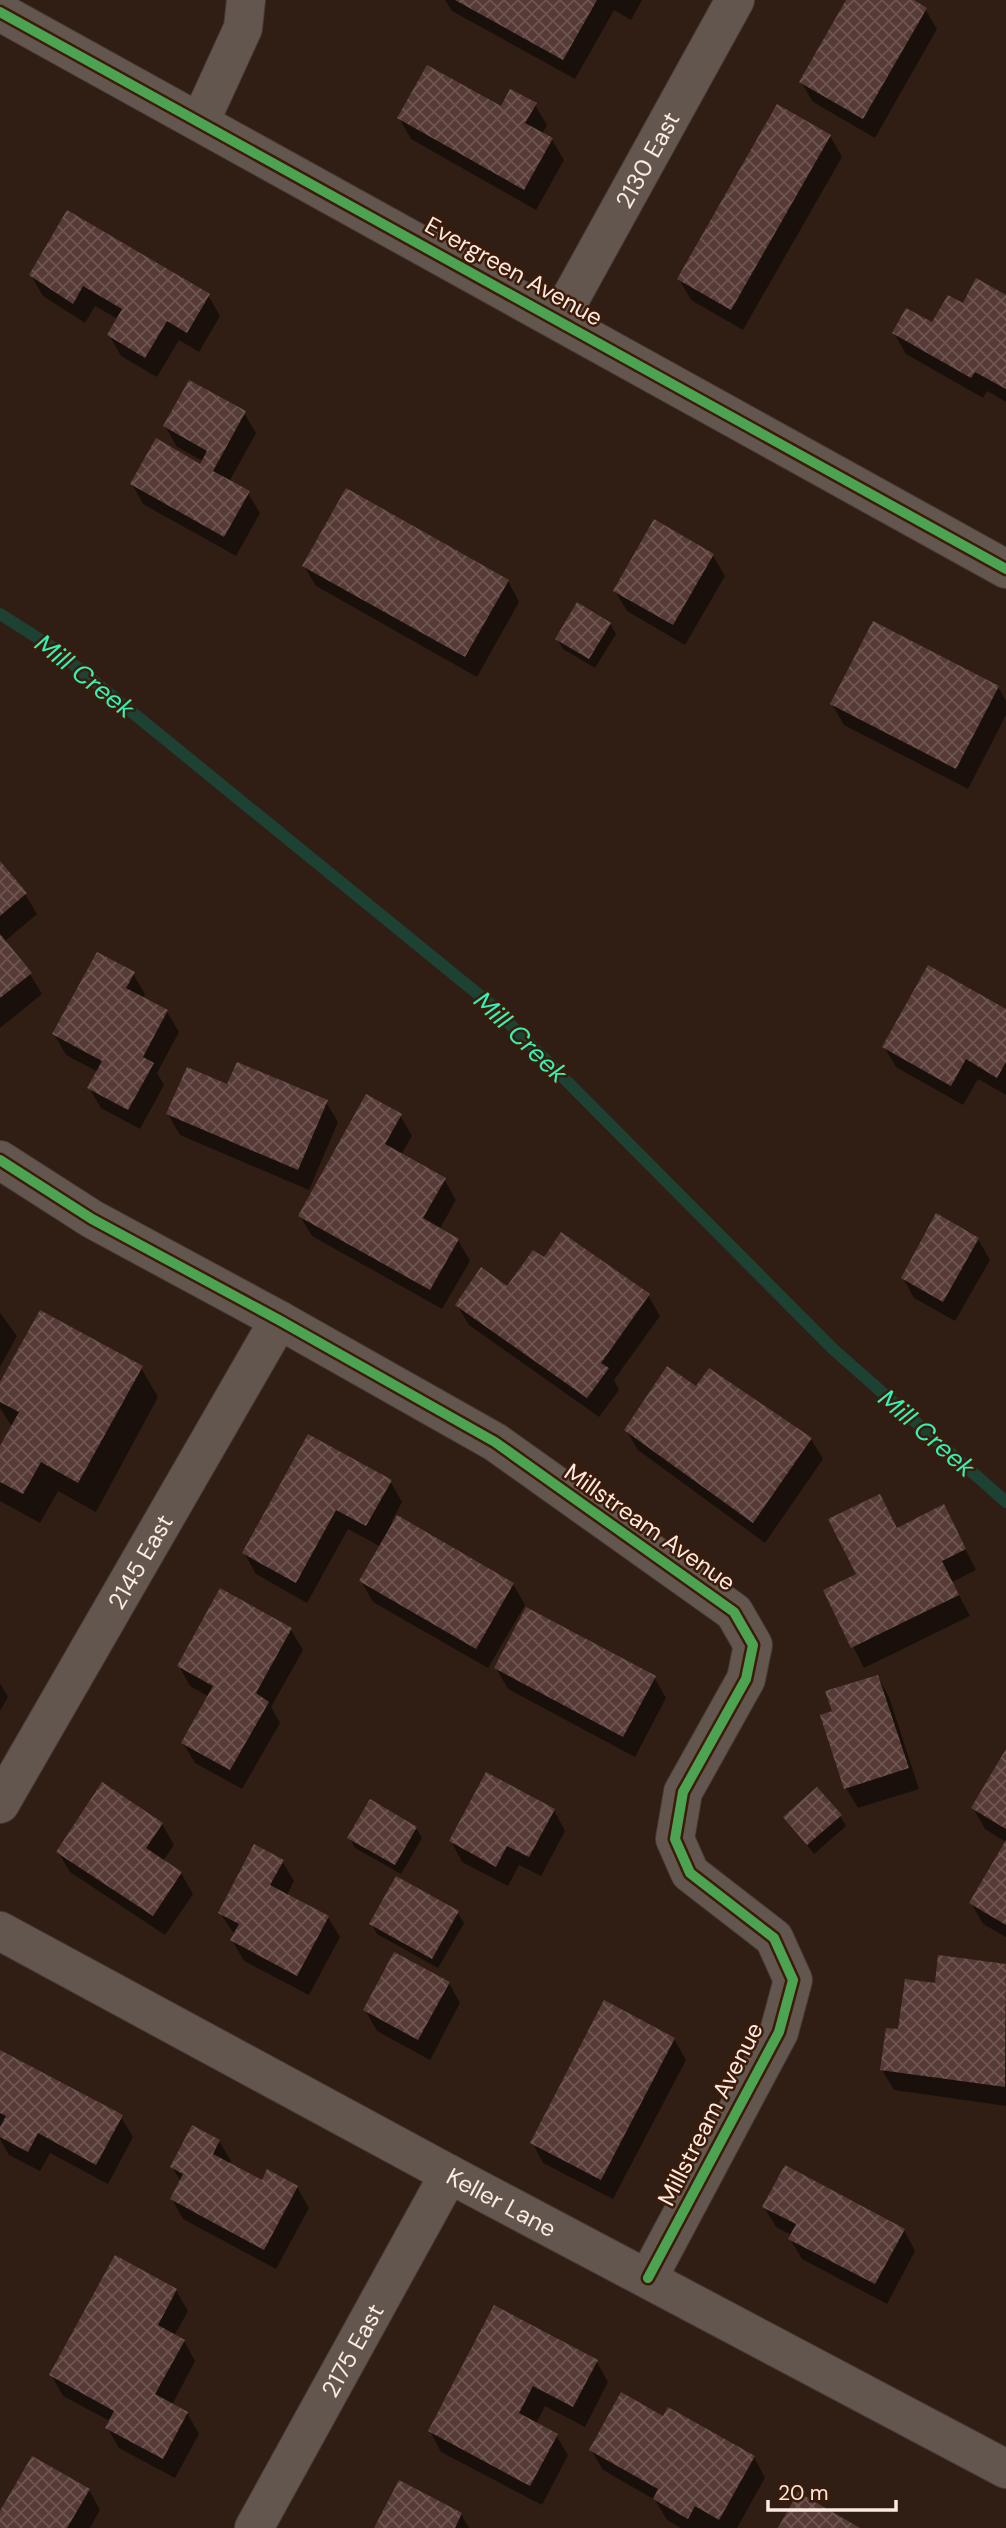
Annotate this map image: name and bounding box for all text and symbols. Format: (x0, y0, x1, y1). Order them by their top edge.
street label: 2130 East (608, 106, 686, 213)
street label: Evergreen Avenue (420, 209, 608, 333)
water label: Mill Creek (28, 626, 143, 726)
water label: Mill Creek (467, 984, 576, 1091)
water label: Mill Creek (871, 1381, 983, 1485)
street label: Millstream Avenue (558, 1456, 742, 1598)
street label: 2145 East (100, 1508, 179, 1614)
street label: Millstream Avenue (650, 2017, 770, 2211)
street label: Keller Lane (441, 2160, 562, 2244)
street label: 2175 East (314, 2298, 390, 2402)
scale bar (768, 2468, 896, 2512)
text: 20 m (778, 2479, 829, 2507)

